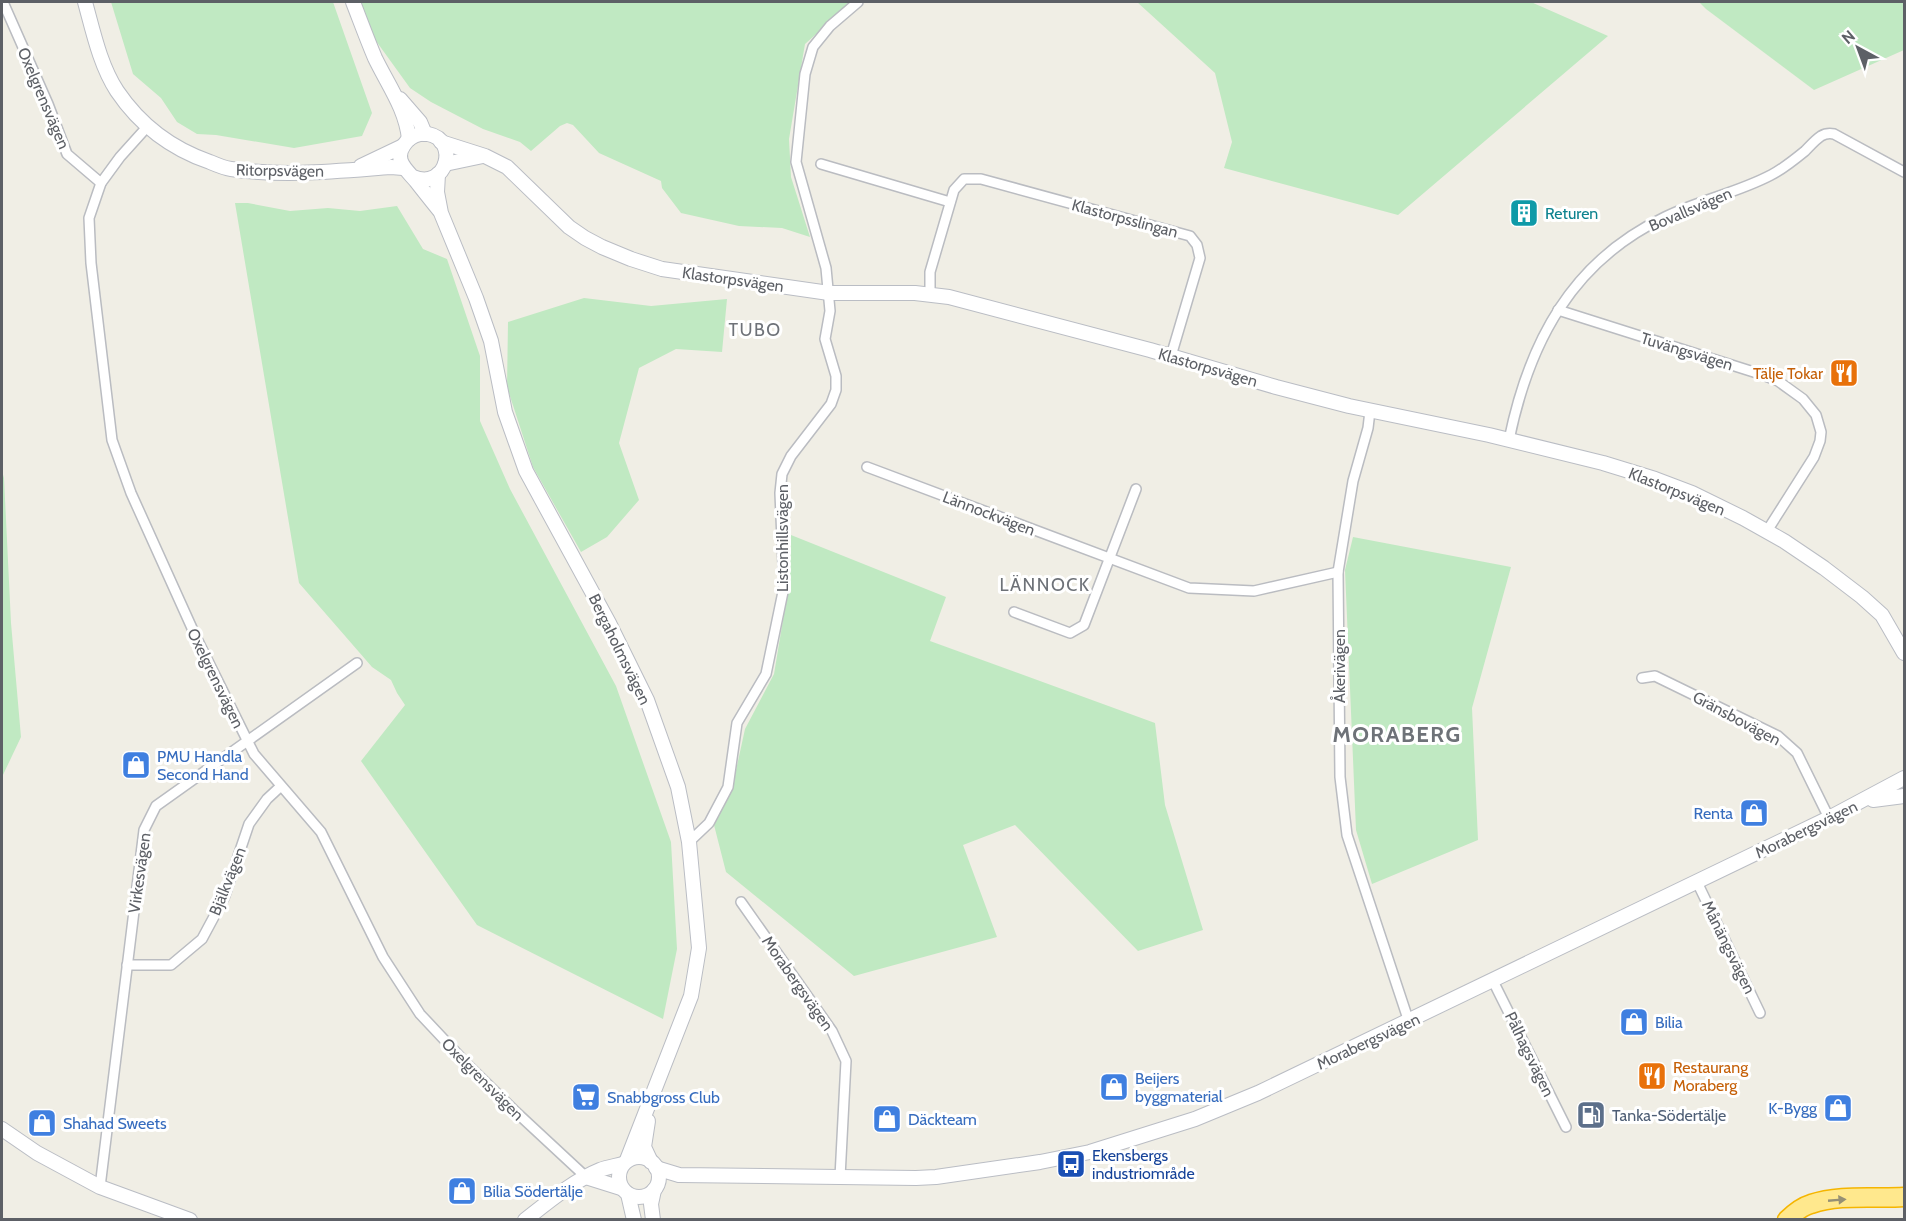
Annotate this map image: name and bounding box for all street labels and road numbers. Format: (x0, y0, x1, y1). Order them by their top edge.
street label: Oxelgrensvägen (14, 45, 74, 152)
street label: Ritorpsvägen (236, 160, 324, 181)
street label: Bovallsvägen (1646, 183, 1735, 235)
street label: Klastorpsslingan (1070, 195, 1180, 242)
street label: Klastorpsvägen (681, 263, 785, 296)
street label: Tuvängsvägen (1639, 328, 1735, 374)
street label: Klastorpsvägen (1156, 344, 1260, 391)
street label: Klastorpsvägen (1626, 463, 1728, 519)
street label: Listonhillsvägen (773, 484, 792, 592)
street label: Lännockvägen (940, 487, 1038, 540)
street label: Bergaholmsvägen (585, 591, 655, 708)
street label: Oxelgrensvägen (183, 625, 248, 731)
street label: Åkerivägen (1330, 629, 1349, 703)
street label: Gränsbovägen (1690, 687, 1784, 750)
street label: Morabergsvägen (1752, 796, 1860, 862)
street label: Virkesvägen (124, 832, 155, 915)
street label: Bjälkvägen (205, 844, 250, 918)
street label: Månängsvägen (1698, 898, 1759, 997)
street label: Morabergsvägen (758, 932, 837, 1034)
street label: Morabergsvägen (1314, 1009, 1423, 1074)
street label: Pålhagsvägen (1501, 1009, 1558, 1100)
street label: Oxelgrensvägen (438, 1034, 528, 1124)

